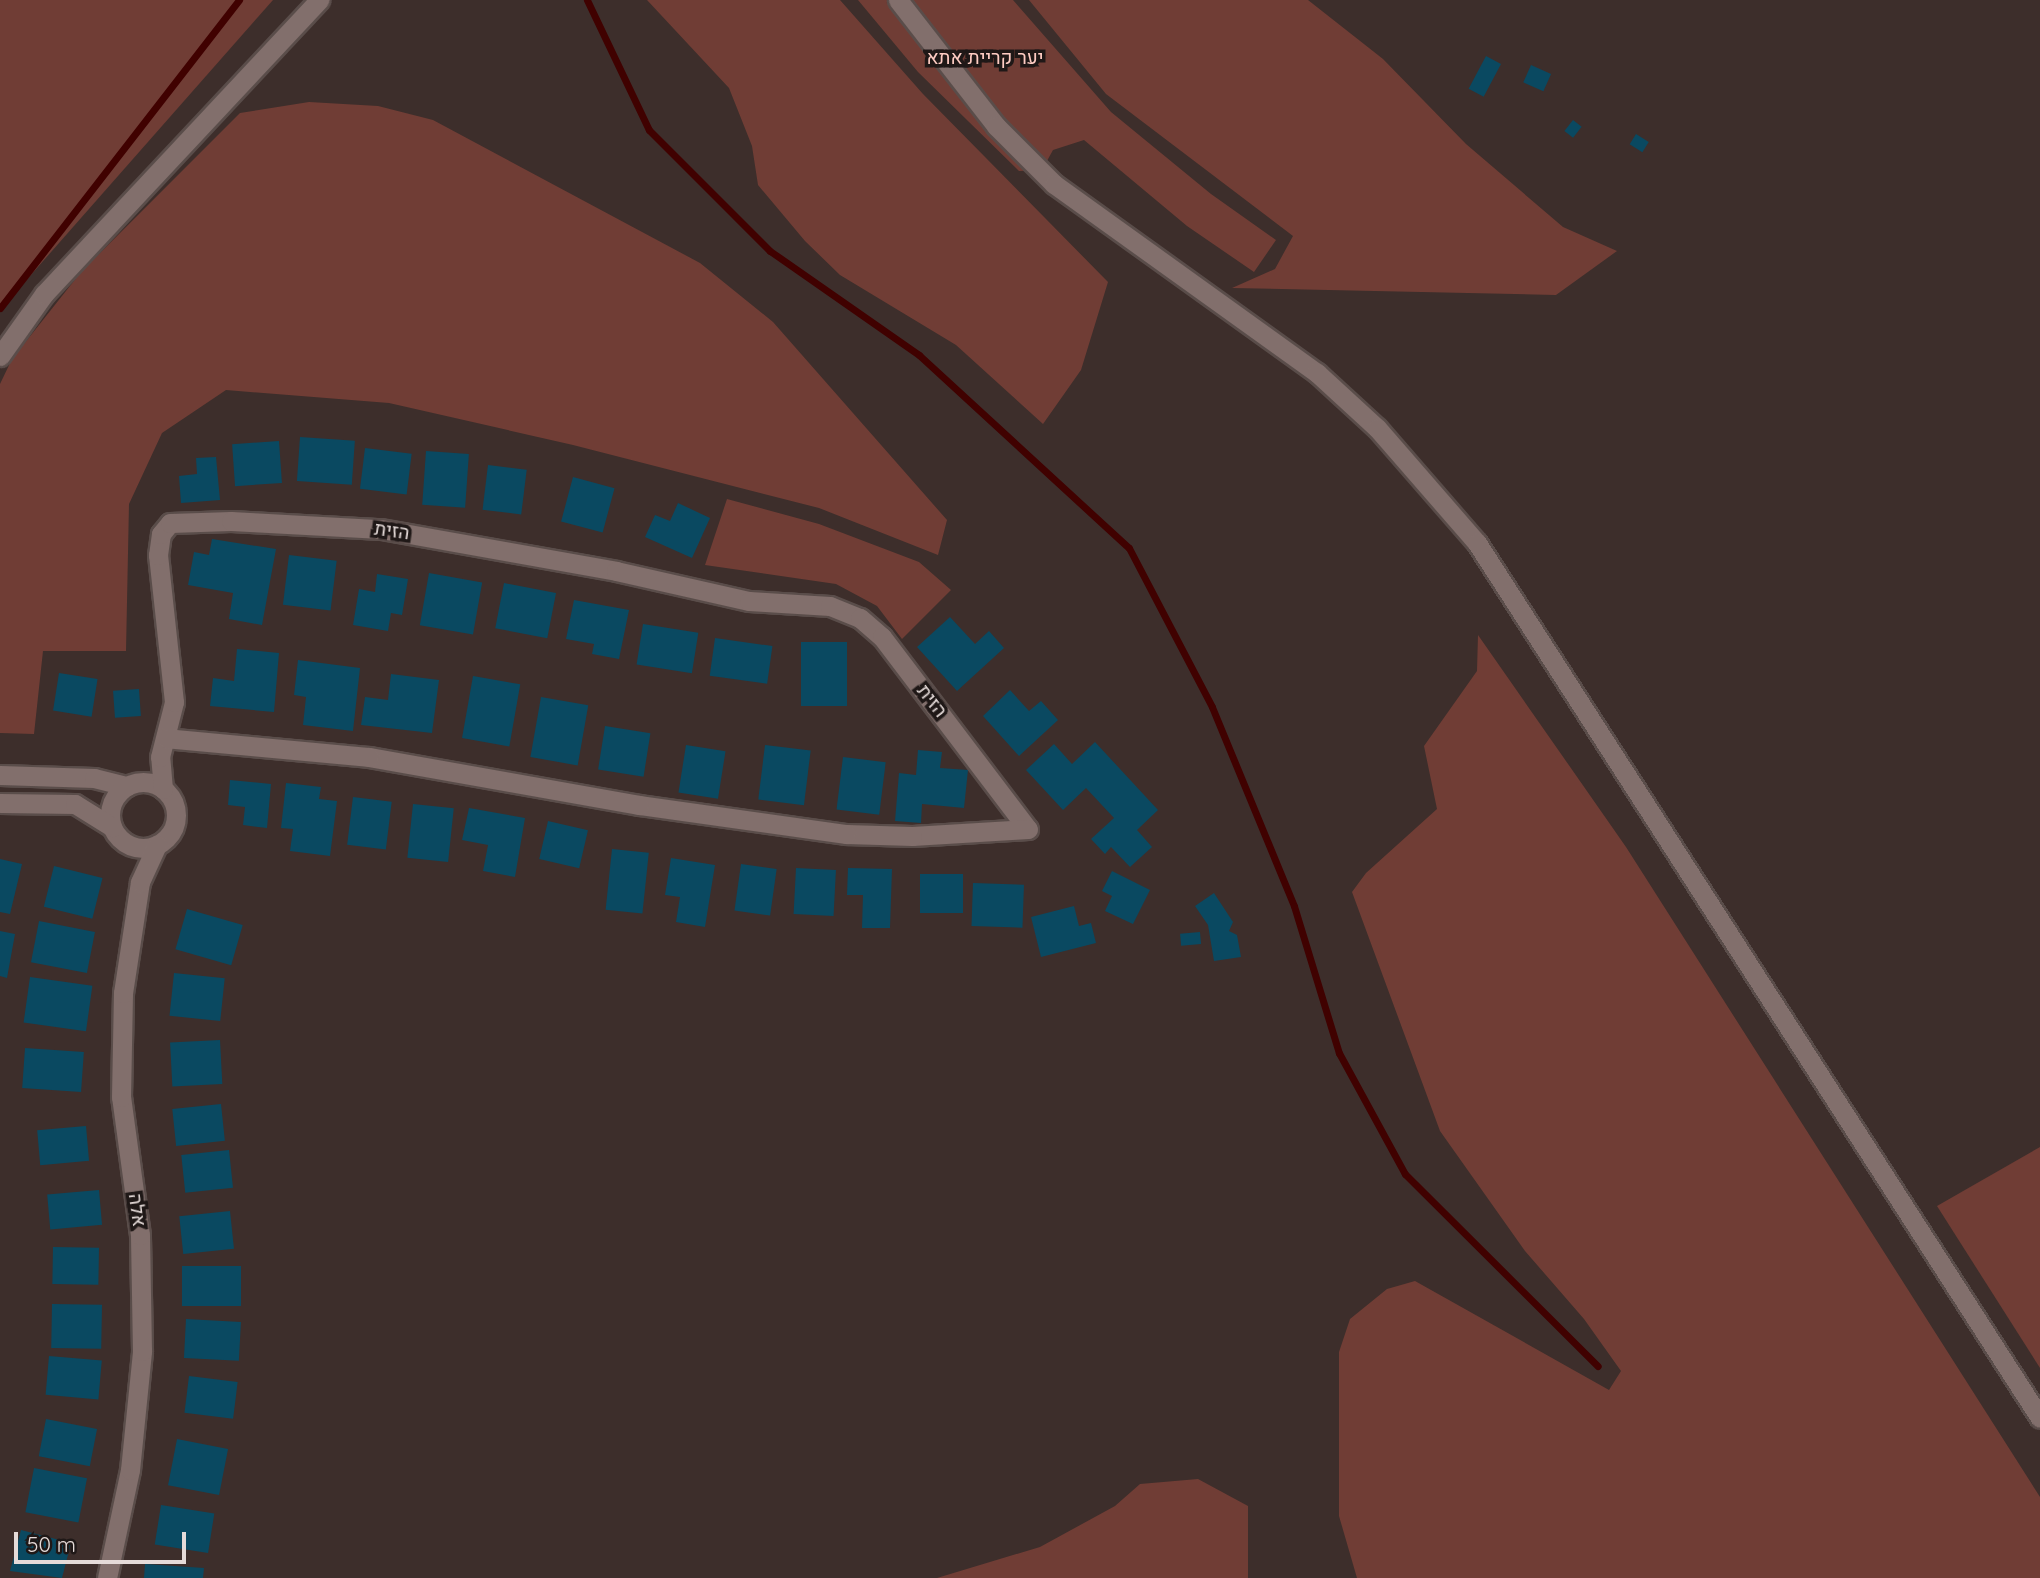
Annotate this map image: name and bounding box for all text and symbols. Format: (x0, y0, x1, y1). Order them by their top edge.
park label: יער קריית אתא (926, 47, 1044, 69)
street label: הזית (373, 517, 411, 545)
street label: הזית (912, 680, 952, 722)
street label: אלה (123, 1192, 151, 1228)
scale bar (18, 1518, 189, 1562)
text: 50 m (27, 1531, 76, 1557)

